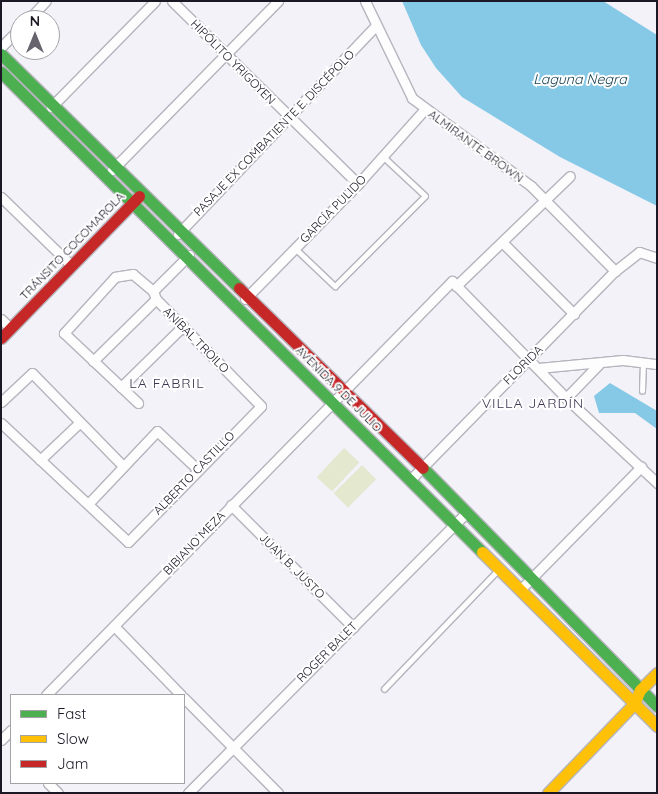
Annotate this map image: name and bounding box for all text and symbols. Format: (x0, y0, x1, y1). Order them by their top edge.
north arrow (10, 10, 60, 60)
text: N (30, 12, 40, 30)
street label: HIPÓLITO YRIGOYEN (188, 17, 278, 107)
street label: PASAJE EX COMBATIENTE E. DISCÉPOLO (191, 47, 357, 219)
water label: Laguna Negra (533, 71, 627, 87)
street label: ALMIRANTE BROWN (426, 107, 526, 185)
street label: GARCÍA PULIDO (297, 172, 369, 246)
street label: TRÁNSITO COCOMAROLA (17, 189, 127, 303)
street label: ANÍBAL TROILO (160, 304, 232, 376)
street label: FLORIDA (500, 342, 546, 388)
street label: AVENIDA 9 DE JULIO (293, 343, 385, 435)
district label: LA FABRIL (128, 375, 206, 391)
district label: VILLA JARDÍN (480, 395, 586, 411)
street label: ALBERTO CASTILLO (150, 428, 238, 518)
street label: BIBIANO MEZA (160, 508, 228, 578)
street label: JUAN B. JUSTO (256, 530, 328, 602)
street label: ROGER BALET (294, 619, 360, 685)
legend (10, 694, 185, 784)
text: Fast (57, 704, 86, 723)
text: Slow (57, 729, 89, 748)
text: Jam (57, 754, 88, 773)

